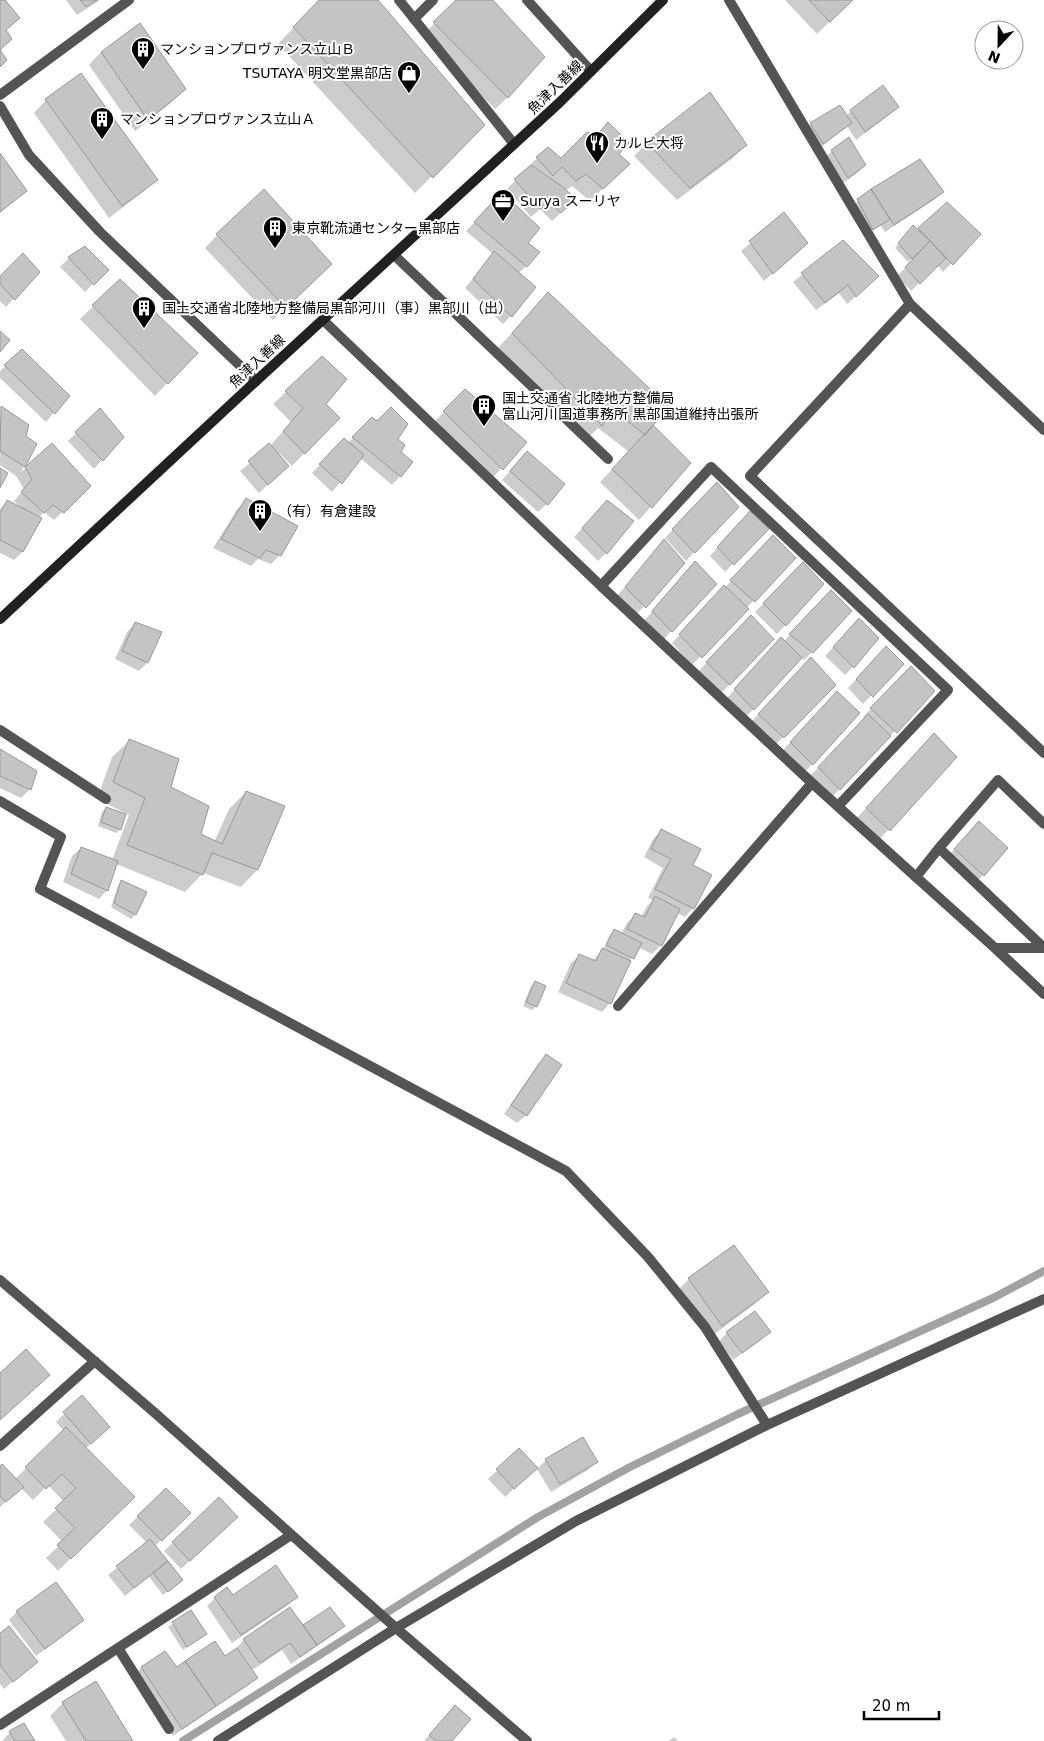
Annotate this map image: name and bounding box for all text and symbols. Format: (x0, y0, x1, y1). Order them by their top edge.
north arrow (974, 20, 1024, 70)
building icon: マンションプロヴァンス立山Ｂ (130, 36, 156, 70)
place label: マンションプロヴァンス立山Ｂ (160, 41, 355, 57)
text: N (986, 47, 1003, 67)
street label: 魚津入善線 (524, 57, 586, 117)
shop icon: TSUTAYA 明文堂黒部店 (396, 60, 422, 94)
place label: TSUTAYA 明文堂黒部店 (242, 65, 392, 81)
building icon: マンションプロヴァンス立山Ａ (89, 106, 115, 140)
place label: マンションプロヴァンス立山Ａ (120, 111, 315, 127)
restaurant icon: カルビ大将 (584, 130, 610, 164)
place label: カルビ大将 (614, 135, 684, 151)
office icon: Surya スーリヤ (490, 188, 516, 222)
place label: Surya スーリヤ (520, 193, 621, 209)
building icon: 東京靴流通センター黒部店 (262, 215, 288, 249)
place label: 東京靴流通センター黒部店 (292, 220, 460, 236)
building icon: 国土交通省北陸地方整備局黒部河川（事）黒部川（出） (131, 295, 157, 329)
place label: 国土交通省北陸地方整備局黒部河川（事）黒部川（出） (162, 300, 512, 316)
street label: 魚津入善線 (226, 331, 288, 391)
place label: 国土交通省 北陸地方整備局 富山河川国道事務所 黒部国道維持出張所 (502, 390, 758, 422)
building icon: 国土交通省 北陸地方整備局 富山河川国道事務所 黒部国道維持出張所 (471, 393, 497, 427)
building icon: （有）有倉建設 (247, 498, 273, 532)
place label: （有）有倉建設 (278, 503, 376, 519)
scale bar (864, 1688, 939, 1720)
text: 20 m (872, 1697, 910, 1715)

